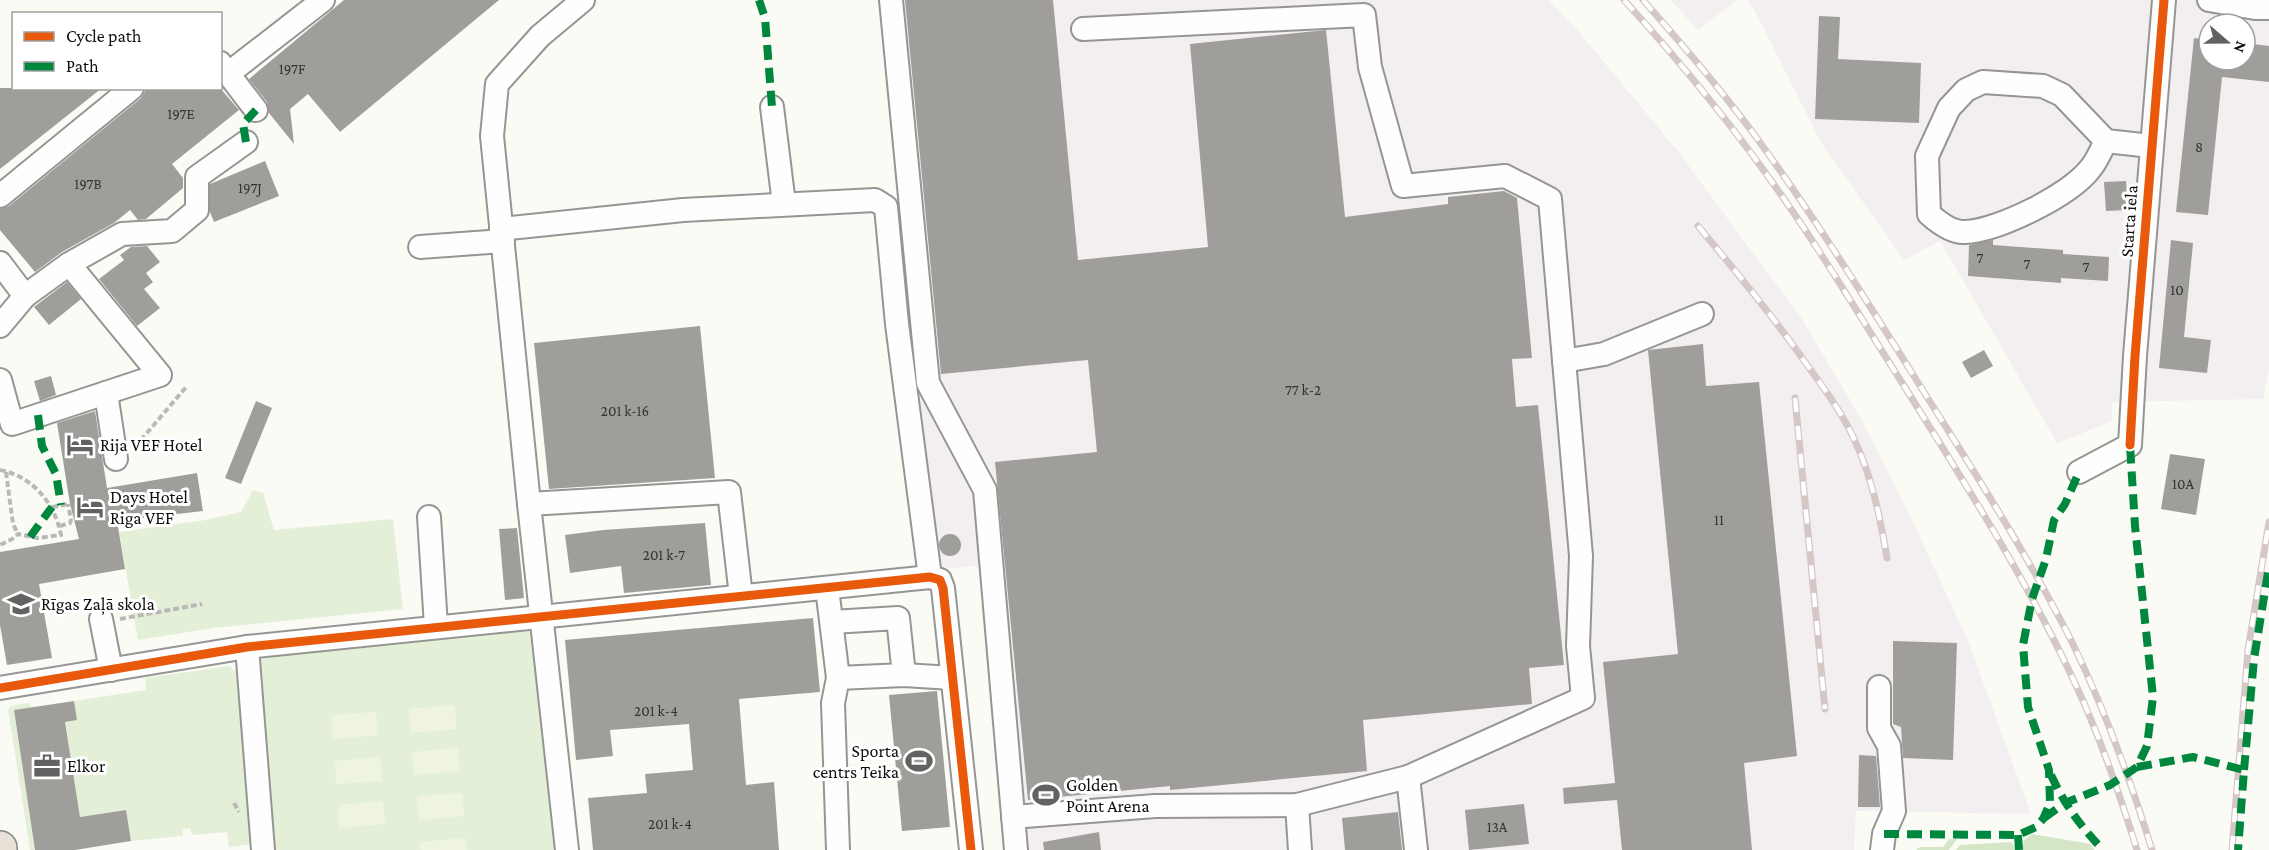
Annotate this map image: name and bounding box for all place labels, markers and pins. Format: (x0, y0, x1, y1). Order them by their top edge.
hotel icon: Rija VEF Hotel (65, 430, 95, 460)
place label: Rija VEF Hotel (100, 435, 203, 456)
place label: Days Hotel Riga VEF (110, 487, 188, 528)
hotel icon: Days Hotel Riga VEF (75, 492, 105, 522)
school or university icon: Rīgas Zaļā skola (6, 589, 36, 619)
place label: Rīgas Zaļā skola (41, 594, 155, 616)
place label: Sporta centrs Teika (813, 741, 899, 782)
sports icon: Sporta centrs Teika (904, 746, 934, 776)
office icon: Elkor (32, 751, 62, 781)
place label: Elkor (67, 756, 106, 776)
place label: Golden Point Arena (1066, 775, 1149, 816)
sports icon: Golden Point Arena (1031, 780, 1061, 810)

